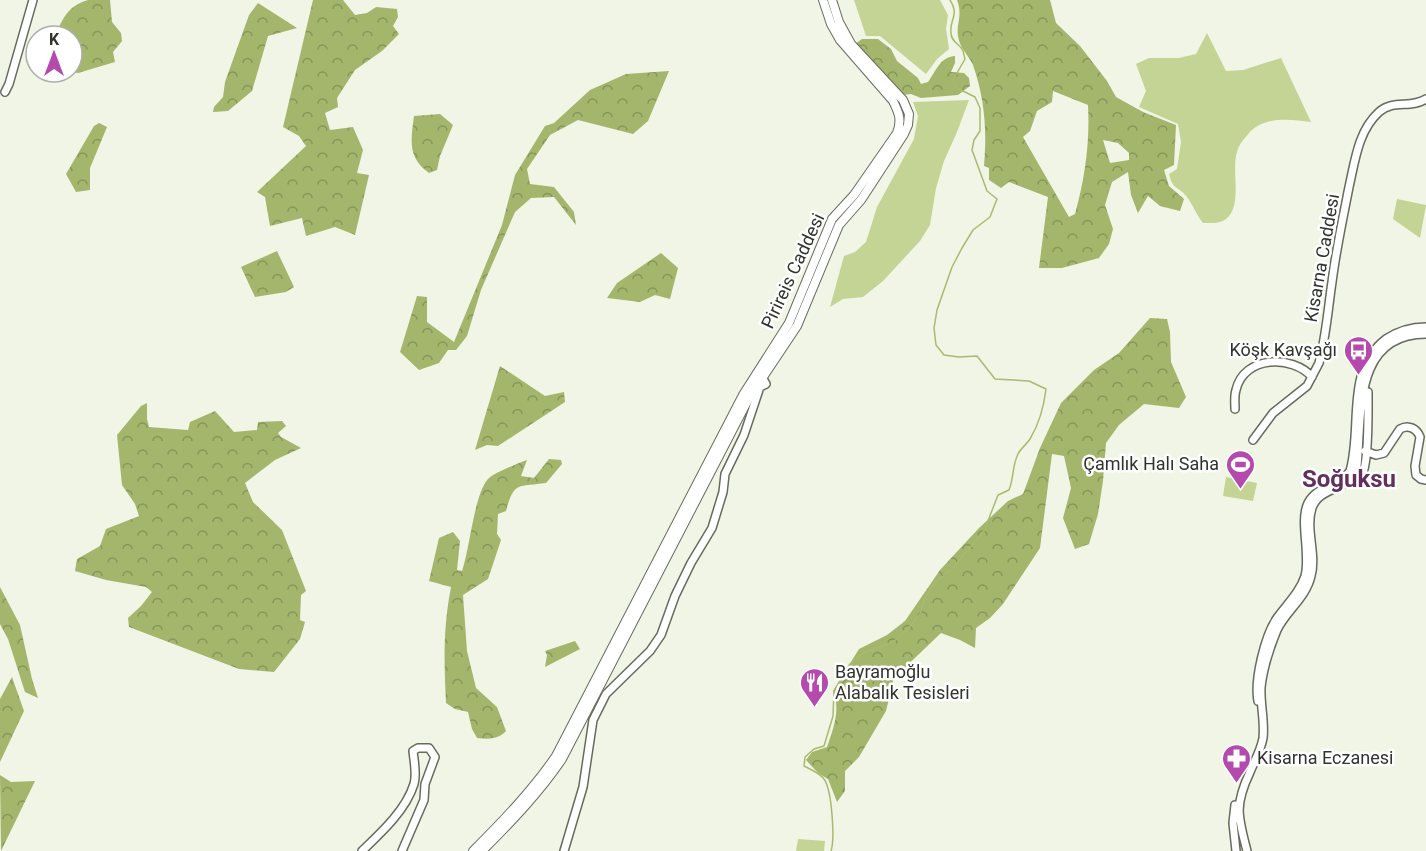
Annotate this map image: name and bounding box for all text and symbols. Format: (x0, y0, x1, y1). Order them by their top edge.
north arrow (24, 24, 84, 84)
text: K (49, 30, 60, 49)
street label: Kisarna Caddesi (1300, 192, 1343, 324)
street label: Pirireis Caddesi (757, 210, 828, 332)
bus stop icon: Köşk Kavşağı (1342, 334, 1374, 376)
place label: Köşk Kavşağı (1229, 339, 1337, 360)
sports icon: Çamlık Halı Saha (1224, 448, 1256, 490)
place label: Çamlık Halı Saha (1083, 453, 1219, 474)
district label: Soğuksu (1302, 465, 1396, 493)
place label: Bayramoğlu Alabalık Tesisleri (835, 661, 970, 703)
restaurant icon: Bayramoğlu Alabalık Tesisleri (798, 666, 830, 708)
pharmacy icon: Kisarna Eczanesi (1220, 742, 1252, 784)
place label: Kisarna Eczanesi (1257, 747, 1393, 768)

